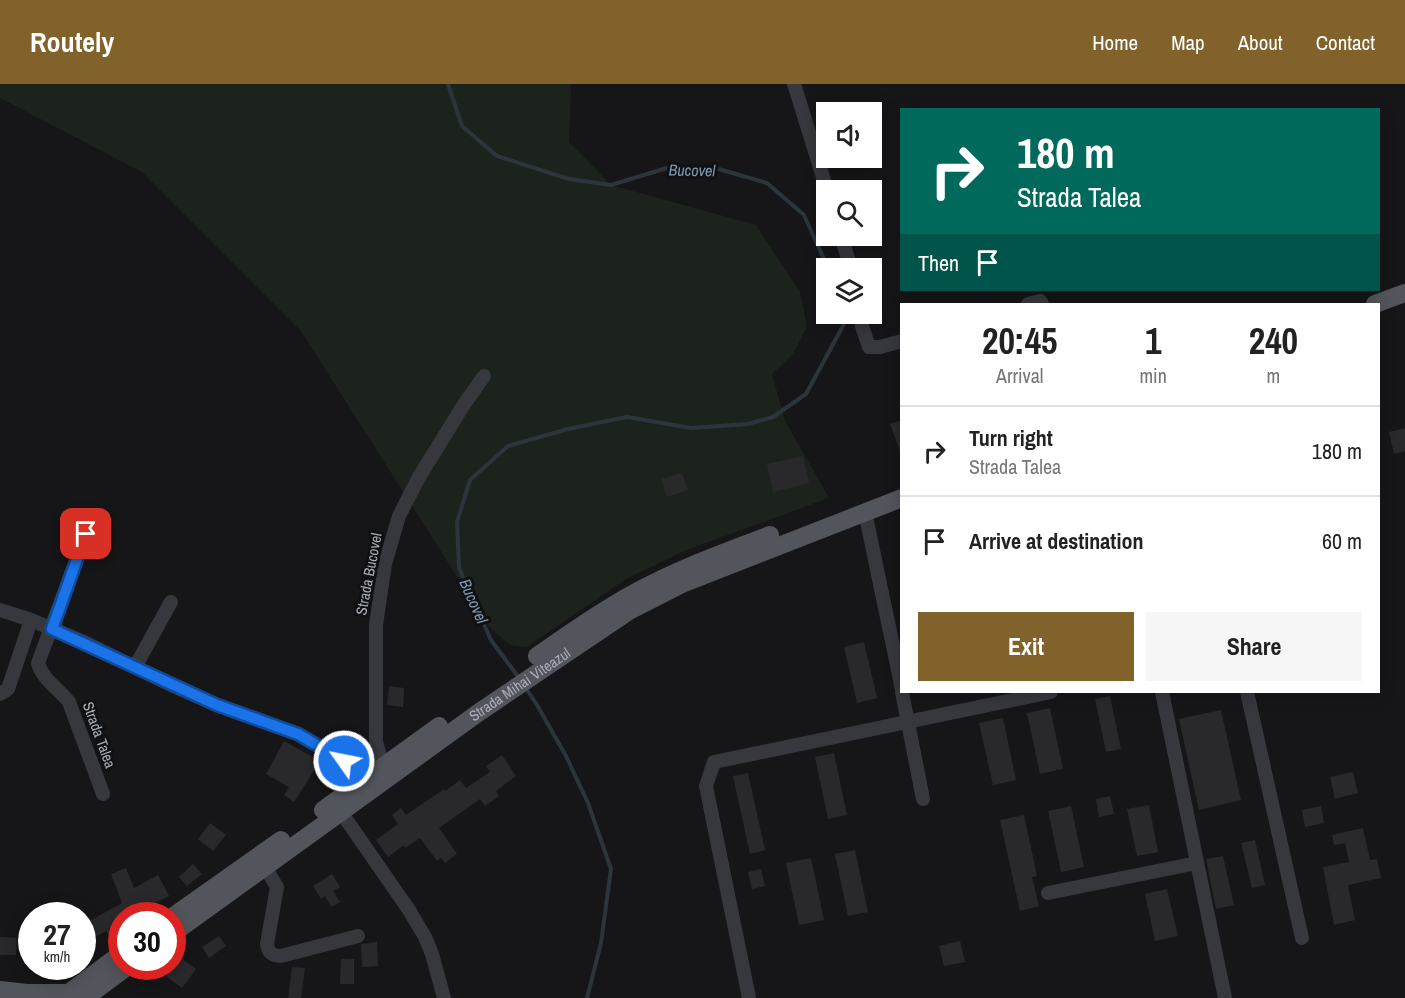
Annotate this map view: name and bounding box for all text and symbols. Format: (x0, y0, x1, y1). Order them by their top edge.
text: Routely (30, 23, 114, 61)
text: Home (1092, 28, 1138, 57)
text: Map (1171, 28, 1205, 57)
text: About (1238, 28, 1283, 57)
text: Contact (1316, 28, 1375, 57)
map controls (816, 102, 882, 324)
button: sound (816, 102, 882, 168)
text: 180 m (1017, 125, 1115, 181)
icon: right (918, 132, 996, 210)
water label: Bucovel (668, 159, 717, 181)
text: Strada Talea (1017, 179, 1141, 215)
button: search (816, 180, 882, 246)
icon: arrive (971, 246, 1004, 279)
text: Then (918, 248, 959, 278)
button: layers (816, 258, 882, 324)
text: 20:45 (982, 317, 1057, 365)
text: 1 (1145, 317, 1161, 365)
text: 240 (1249, 317, 1298, 365)
text: Arrival (996, 362, 1043, 389)
text: min (1139, 362, 1167, 389)
text: m (1267, 362, 1280, 389)
text: Turn right (969, 423, 1053, 453)
icon: right (918, 435, 951, 468)
text: 180 m (1312, 436, 1362, 466)
text: Strada Talea (969, 453, 1061, 480)
pin (60, 508, 111, 559)
icon: arrive (69, 517, 102, 550)
icon: arrive (918, 525, 951, 558)
text: Arrive at destination (969, 526, 1143, 556)
text: 60 m (1322, 526, 1362, 556)
street label: Strada Bucovel (350, 531, 387, 617)
water label: Bucovel (454, 575, 494, 628)
button: Exit (918, 612, 1134, 681)
button: Share (1146, 612, 1362, 681)
street label: Strada Mihai Viteazul (465, 643, 574, 726)
street label: Strada Talea (78, 699, 121, 771)
position arrow (312, 729, 376, 793)
speed limit sign: 30 (108, 902, 186, 980)
text: 27 (43, 914, 71, 954)
text: km/h (44, 946, 70, 967)

